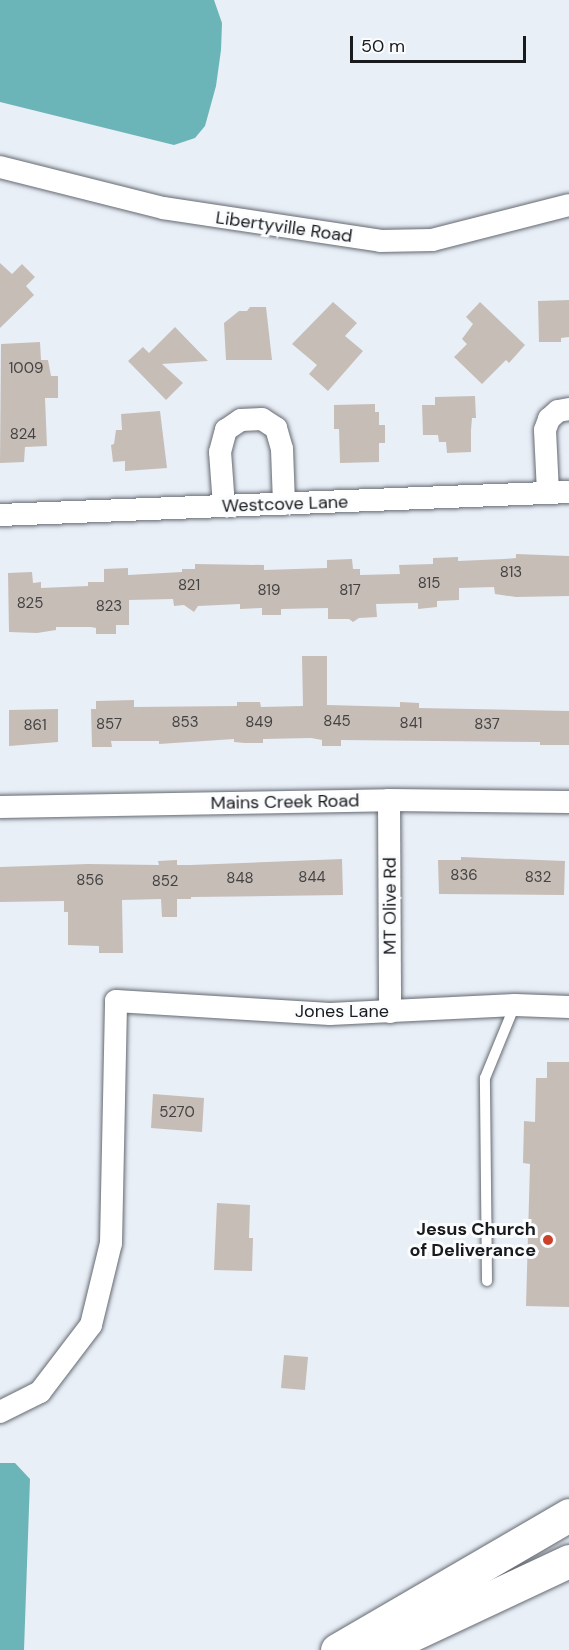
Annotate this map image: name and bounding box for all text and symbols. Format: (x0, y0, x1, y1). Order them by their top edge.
scale bar (353, 24, 528, 62)
text: 50 m (361, 34, 405, 58)
street label: Libertyville Road (214, 207, 354, 247)
house number: 1009 (9, 360, 43, 378)
house number: 824 (10, 426, 36, 444)
street label: Westcove Lane (221, 491, 349, 517)
house number: 813 (500, 564, 522, 582)
house number: 815 (418, 575, 440, 593)
house number: 821 (178, 577, 200, 595)
house number: 819 (258, 582, 280, 600)
house number: 817 (339, 582, 361, 600)
house number: 825 (17, 595, 43, 613)
house number: 823 (96, 598, 122, 616)
house number: 845 (323, 713, 351, 731)
house number: 853 (171, 714, 199, 732)
house number: 849 (245, 714, 273, 732)
house number: 841 (400, 715, 422, 733)
house number: 857 (96, 716, 122, 734)
house number: 837 (474, 716, 500, 734)
house number: 861 (23, 717, 47, 735)
street label: Mains Creek Road (210, 790, 360, 814)
street label: MT Olive Rd (379, 857, 401, 955)
house number: 836 (450, 867, 478, 885)
house number: 844 (298, 869, 326, 887)
house number: 832 (525, 869, 551, 887)
house number: 848 (226, 870, 254, 888)
house number: 856 (76, 872, 104, 890)
house number: 852 (152, 873, 178, 891)
street label: Jones Lane (295, 1000, 389, 1022)
house number: 5270 (159, 1104, 195, 1122)
place label: Jesus Church of Deliverance (409, 1219, 536, 1262)
marker: Jesus Church of Deliverance (541, 1233, 555, 1247)

